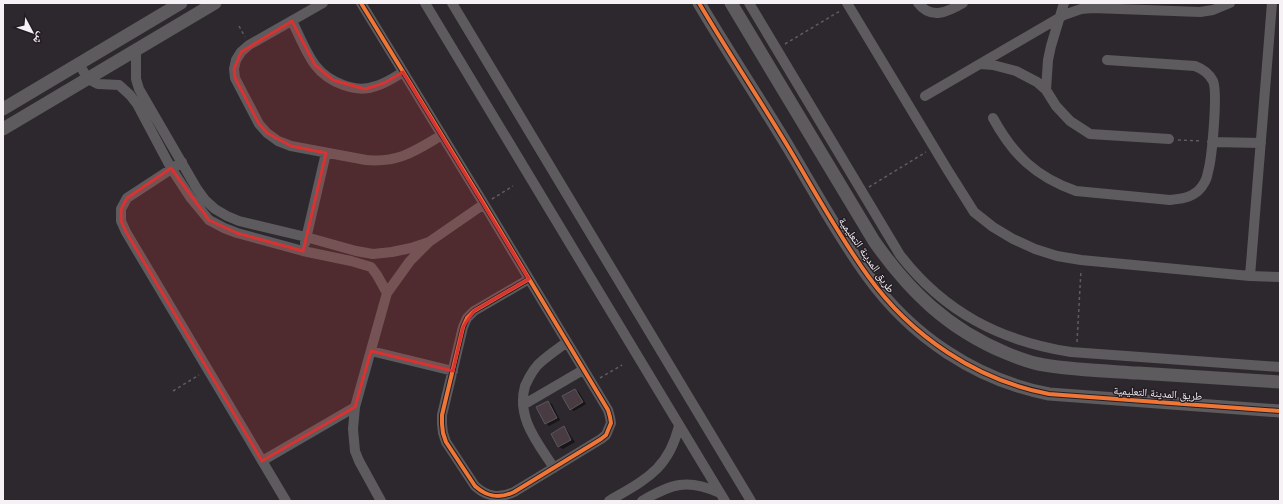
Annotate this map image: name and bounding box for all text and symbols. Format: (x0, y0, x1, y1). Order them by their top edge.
north arrow (12, 12, 52, 52)
text: ش (29, 29, 49, 48)
street label: طريق المدينة التعليمية (836, 215, 898, 295)
street label: طريق المدينة التعليمية (1113, 383, 1203, 403)

